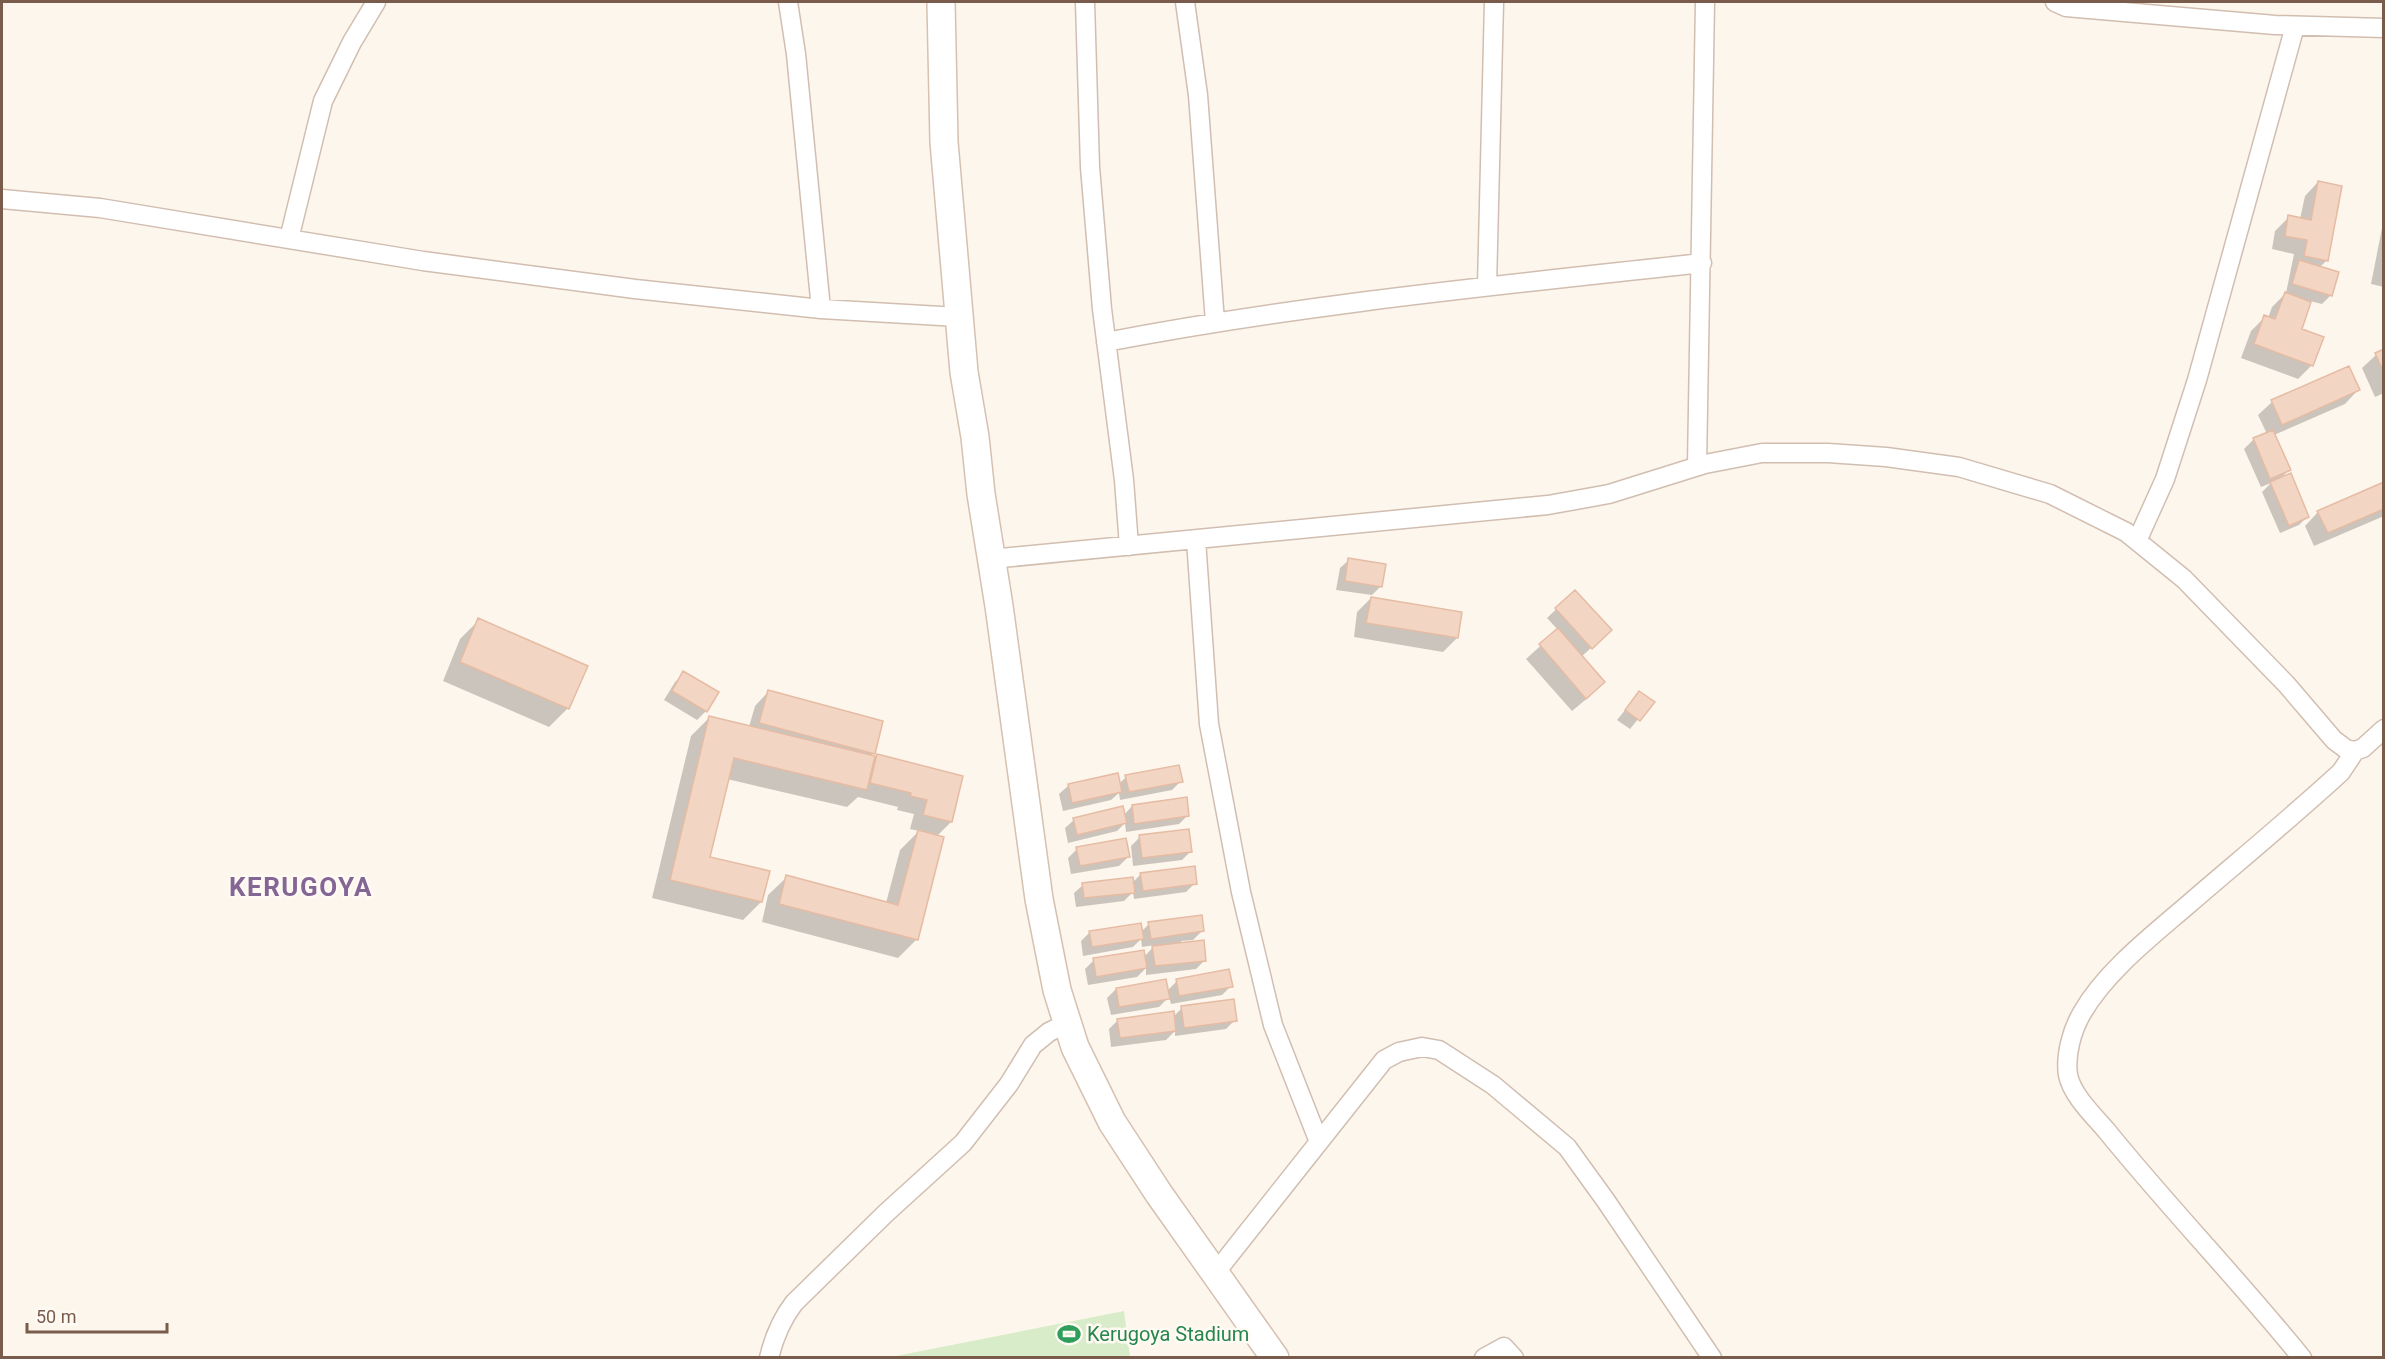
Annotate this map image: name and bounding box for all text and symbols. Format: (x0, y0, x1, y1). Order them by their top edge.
district label: KERUGOYA (229, 872, 373, 902)
scale bar (27, 1296, 166, 1334)
text: 50 m (36, 1306, 76, 1327)
sports icon: Kerugoya Stadium (1056, 1321, 1082, 1347)
place label: Kerugoya Stadium (1087, 1322, 1249, 1346)

